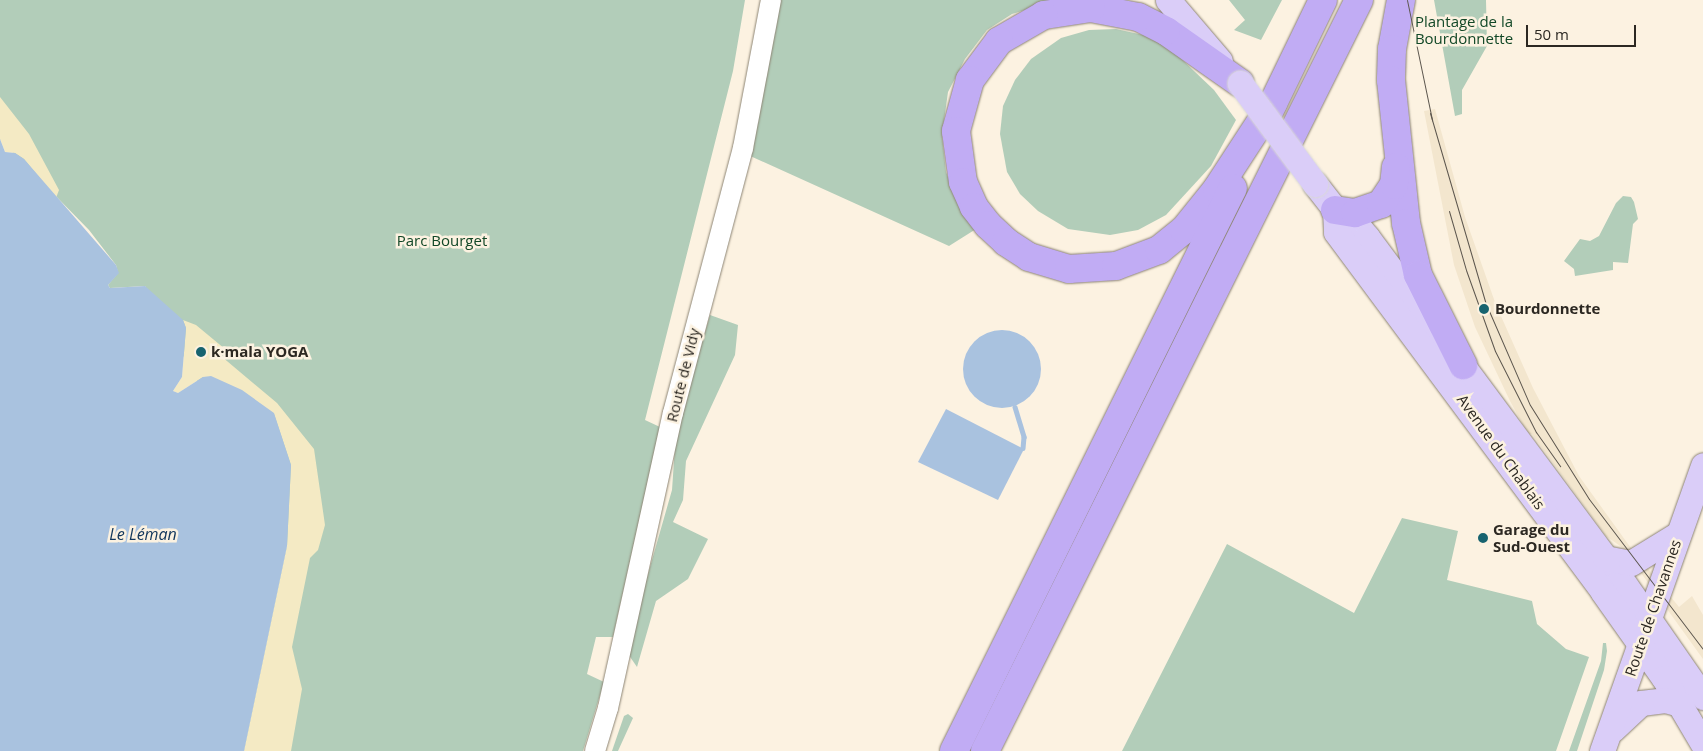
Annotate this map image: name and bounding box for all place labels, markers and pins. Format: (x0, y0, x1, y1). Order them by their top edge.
place label: Bourdonnette (1495, 300, 1600, 318)
marker: Bourdonnette (1477, 302, 1491, 316)
place label: k·mala YOGA (211, 343, 308, 361)
marker: k·mala YOGA (195, 346, 207, 358)
place label: Garage du Sud-Ouest (1493, 520, 1570, 555)
marker: Garage du Sud-Ouest (1477, 532, 1489, 544)

